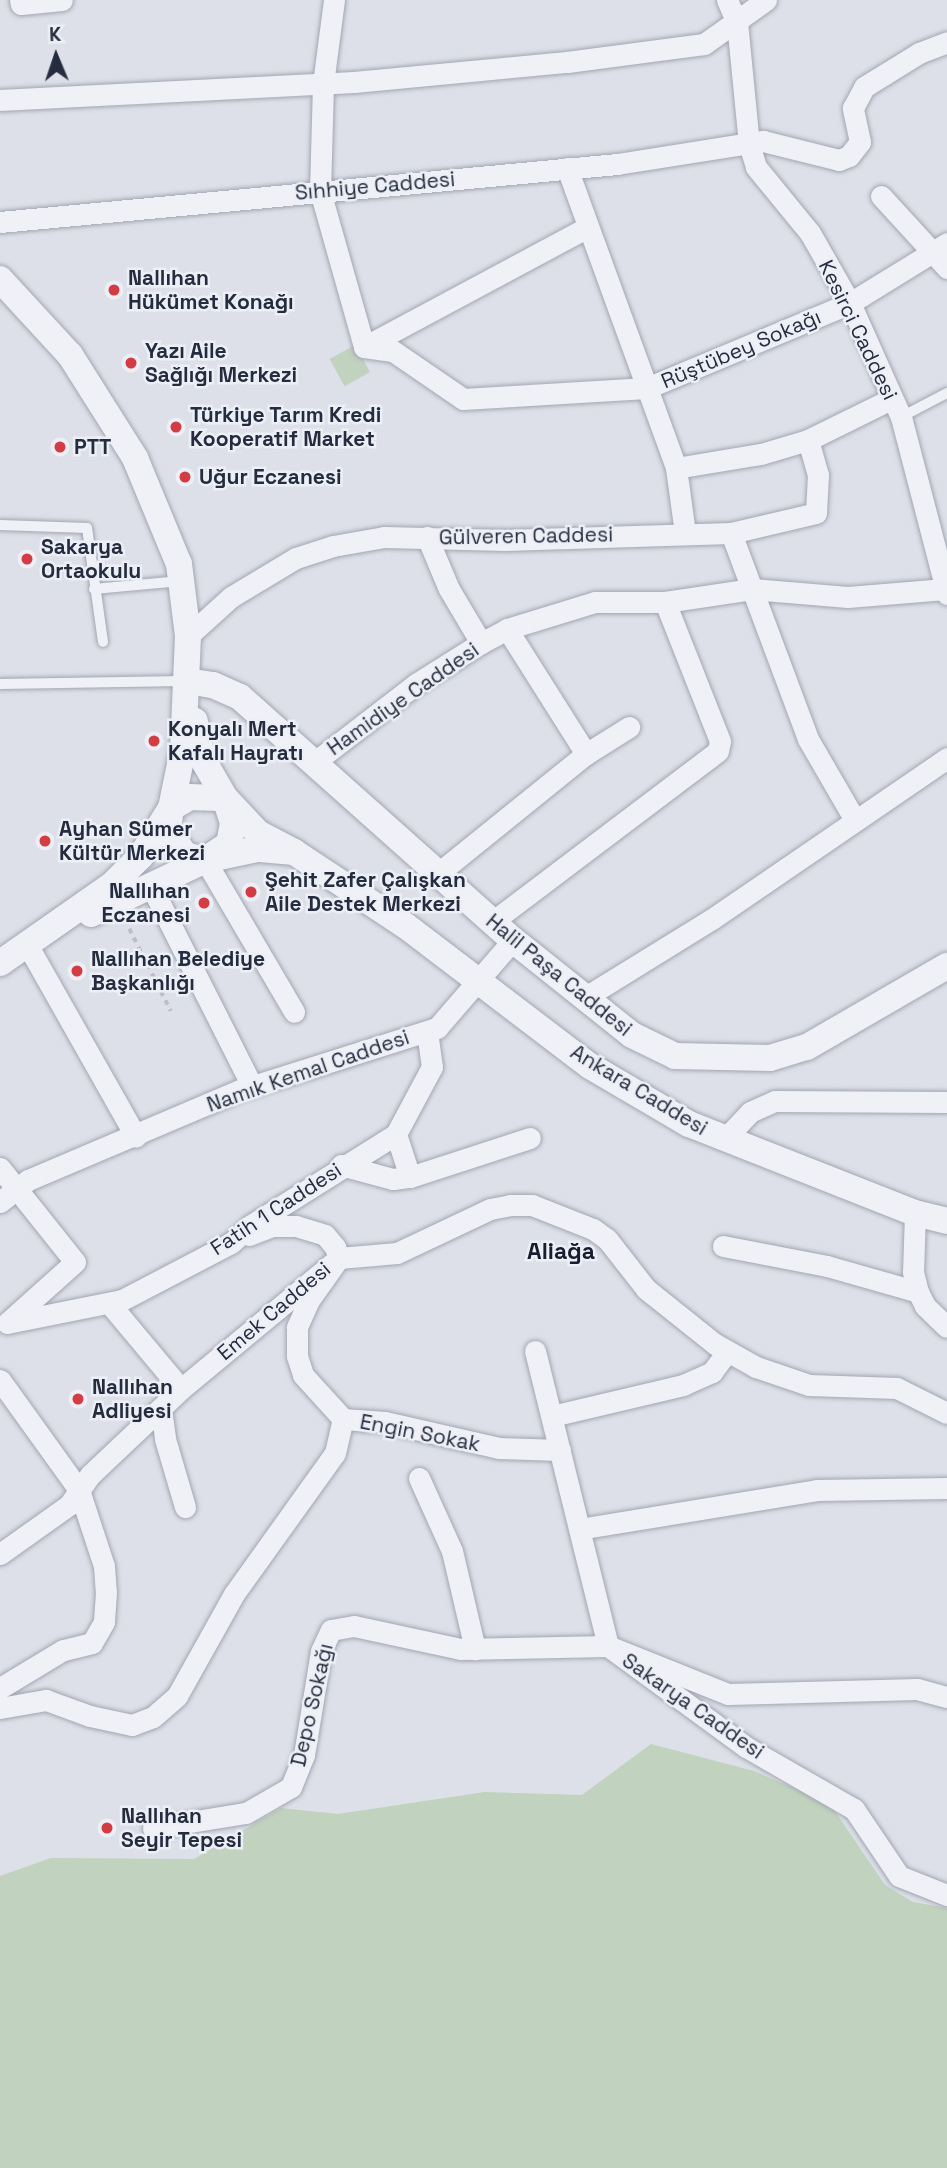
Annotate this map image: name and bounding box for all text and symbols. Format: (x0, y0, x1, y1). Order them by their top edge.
north arrow (21, 21, 91, 91)
text: K (49, 22, 62, 47)
street label: Sıhhiye Caddesi (294, 166, 456, 206)
street label: Kesirci Caddesi (813, 256, 903, 404)
place label: Nallıhan Hükümet Konağı (128, 265, 294, 315)
marker: Nallıhan Hükümet Konağı (106, 282, 122, 298)
street label: Rüştübey Sokağı (657, 304, 825, 394)
place label: Yazı Aile Sağlığı Merkezi (145, 338, 297, 388)
marker: Yazı Aile Sağlığı Merkezi (123, 355, 139, 371)
place label: Türkiye Tarım Kredi Kooperatif Market (190, 402, 382, 452)
marker: Türkiye Tarım Kredi Kooperatif Market (168, 419, 184, 435)
place label: PTT (74, 434, 111, 460)
marker: PTT (52, 439, 68, 455)
place label: Uğur Eczanesi (199, 464, 342, 490)
marker: Uğur Eczanesi (177, 469, 193, 485)
street label: Gülveren Caddesi (439, 522, 613, 550)
place label: Sakarya Ortaokulu (41, 534, 141, 584)
marker: Sakarya Ortaokulu (19, 551, 35, 567)
street label: Hamidiye Caddesi (322, 637, 484, 761)
place label: Konyalı Mert Kafalı Hayratı (168, 716, 303, 766)
marker: Konyalı Mert Kafalı Hayratı (146, 733, 162, 749)
place label: Ayhan Sümer Kültür Merkezi (59, 816, 205, 866)
marker: Ayhan Sümer Kültür Merkezi (37, 833, 53, 849)
place label: Şehit Zafer Çalışkan Aile Destek Merkezi (265, 867, 466, 917)
place label: Nallıhan Eczanesi (102, 878, 190, 928)
marker: Şehit Zafer Çalışkan Aile Destek Merkezi (243, 884, 259, 900)
marker: Nallıhan Eczanesi (196, 895, 212, 911)
street label: Halil Paşa Caddesi (481, 908, 637, 1042)
place label: Nallıhan Belediye Başkanlığı (91, 946, 265, 996)
marker: Nallıhan Belediye Başkanlığı (69, 963, 85, 979)
street label: Namık Kemal Caddesi (203, 1025, 413, 1117)
street label: Ankara Caddesi (566, 1039, 712, 1141)
street label: Fatih 1 Caddesi (206, 1157, 346, 1261)
district label: Aliağa (527, 1237, 595, 1265)
street label: Emek Caddesi (212, 1256, 336, 1366)
place label: Nallıhan Adliyesi (92, 1374, 173, 1424)
marker: Nallıhan Adliyesi (70, 1391, 86, 1407)
street label: Engin Sokak (358, 1409, 482, 1457)
street label: Depo Sokağı (286, 1641, 338, 1769)
street label: Sakarya Caddesi (617, 1648, 769, 1764)
place label: Nallıhan Seyir Tepesi (121, 1803, 243, 1853)
marker: Nallıhan Seyir Tepesi (99, 1820, 115, 1836)

